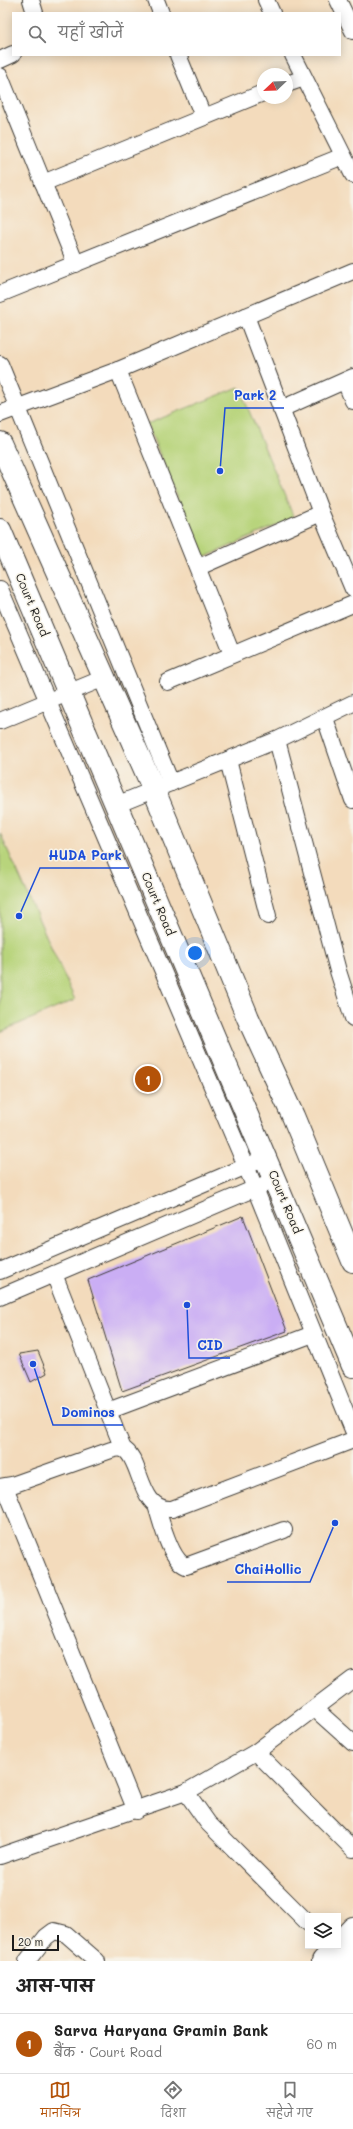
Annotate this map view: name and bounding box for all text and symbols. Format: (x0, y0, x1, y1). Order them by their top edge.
search box (12, 12, 341, 56)
text: यहाँ खोजें (58, 22, 123, 42)
icon: search (26, 23, 48, 45)
north arrow (257, 68, 293, 104)
callout: Park 2 (225, 383, 284, 408)
text: Park 2 (234, 386, 276, 403)
street label: Court Road (12, 571, 54, 639)
callout: HUDA Park (40, 843, 129, 868)
text: HUDA Park (48, 846, 122, 863)
street label: Court Road (138, 870, 180, 938)
your location (185, 943, 205, 963)
pin: 1 (135, 1064, 161, 1094)
street label: Court Road (265, 1168, 307, 1236)
callout: CID (189, 1333, 230, 1358)
text: CID (197, 1336, 223, 1353)
callout: Dominos (53, 1400, 123, 1425)
text: Dominos (61, 1403, 115, 1420)
callout: ChaiHollic (227, 1557, 310, 1582)
text: ChaiHollic (234, 1560, 302, 1577)
map controls (305, 1913, 341, 1949)
button: layers (305, 1913, 341, 1949)
scale bar (12, 1933, 59, 1952)
text: 20 m (18, 1934, 43, 1949)
text: आस-पास (16, 1974, 94, 1996)
text: Sarva Haryana Gramin Bank (54, 2020, 268, 2040)
text: 1 (26, 2035, 32, 2052)
text: 60 m (307, 2035, 337, 2052)
text: बैंक · Court Road (54, 2043, 162, 2060)
tab: मानचित्र (40, 2079, 81, 2125)
tab: दिशा (161, 2079, 186, 2125)
tab: सहेजे गए (266, 2079, 313, 2125)

